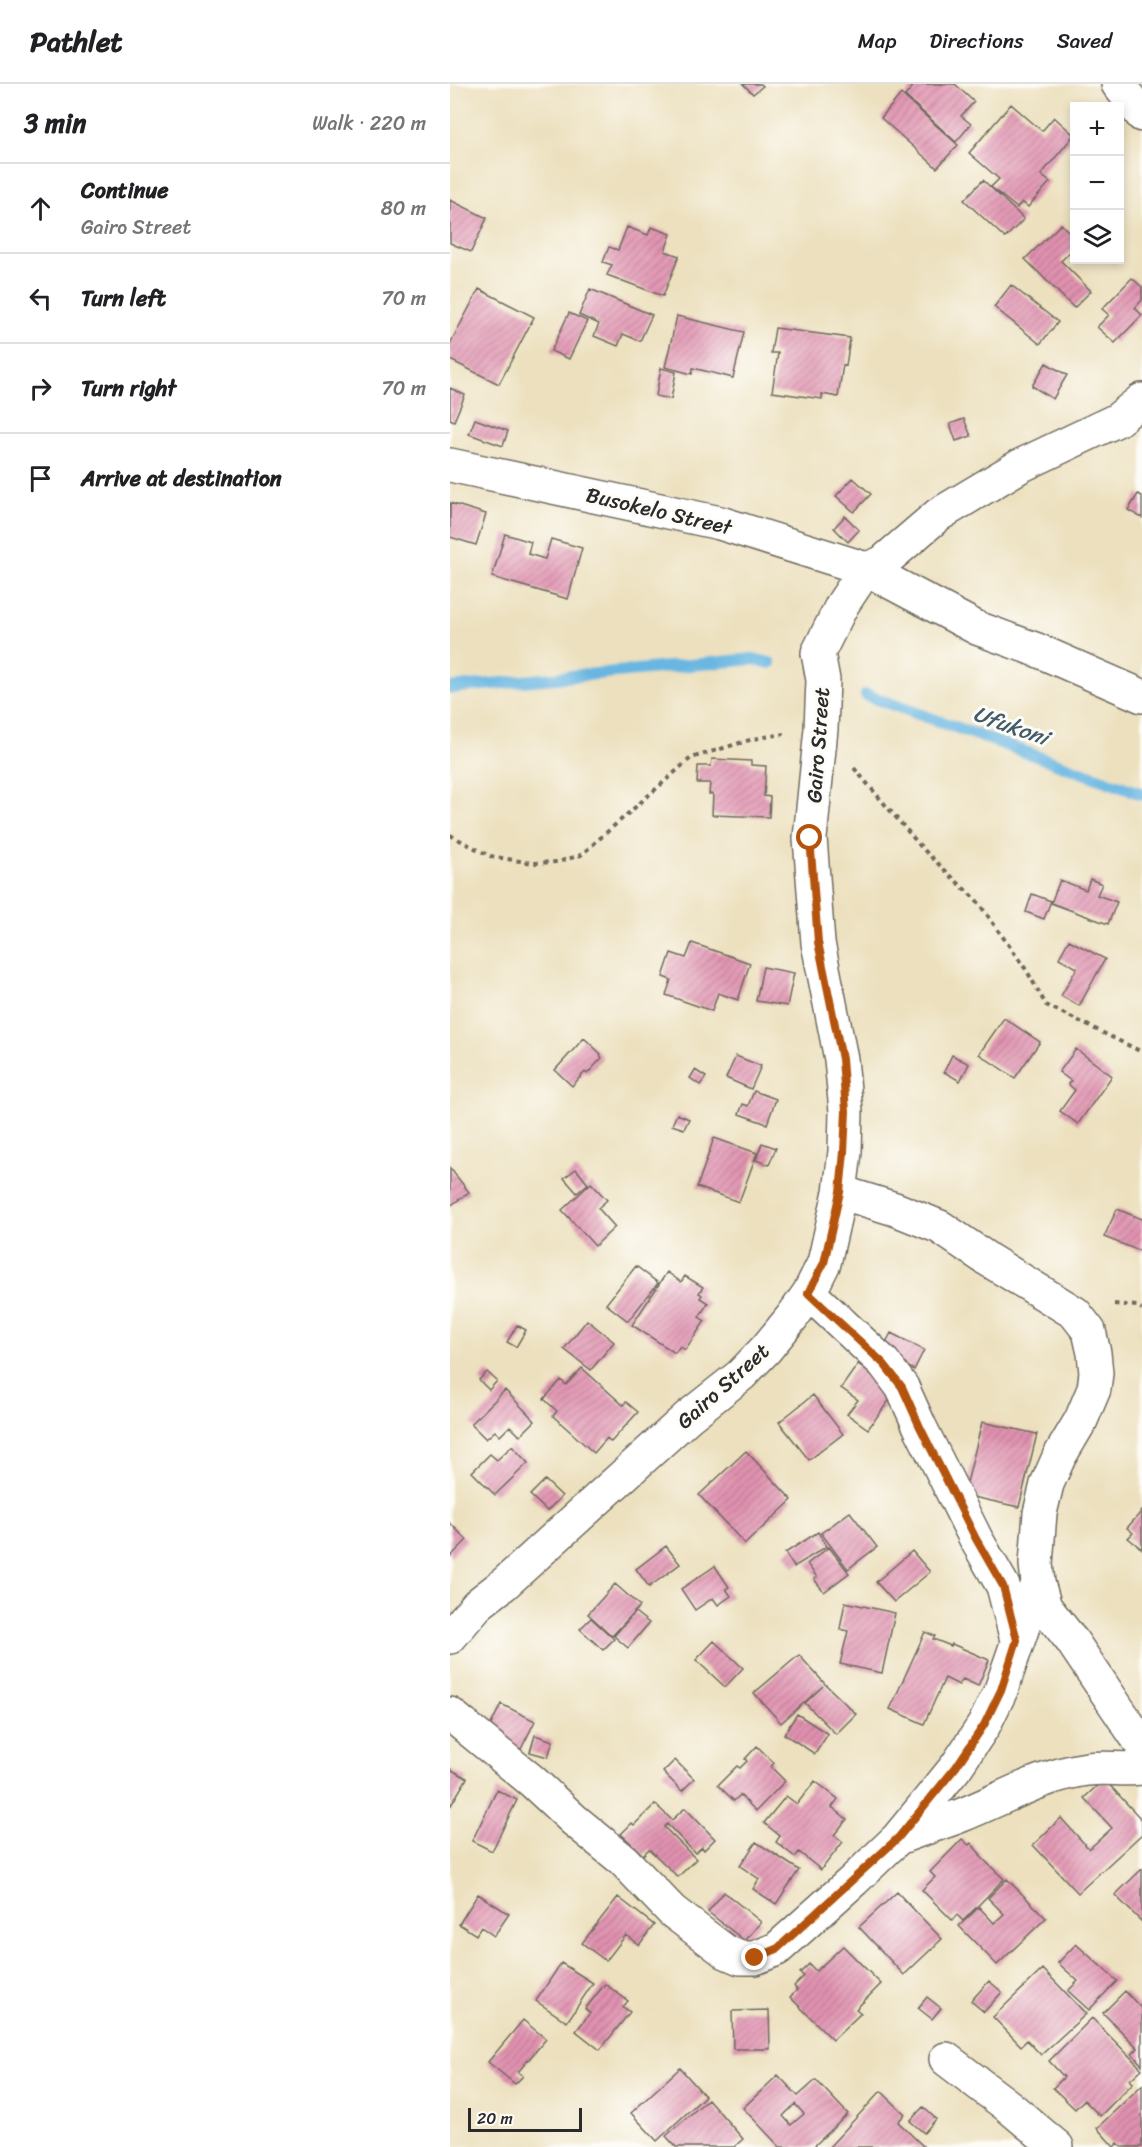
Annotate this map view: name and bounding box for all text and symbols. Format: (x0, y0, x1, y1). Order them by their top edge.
text: Pathlet (30, 17, 123, 66)
text: Map (858, 22, 896, 60)
text: Directions (929, 22, 1024, 60)
text: Saved (1057, 22, 1112, 60)
text: 3 min (24, 100, 86, 146)
map controls (1070, 102, 1124, 264)
button: + (1070, 102, 1124, 156)
text: Walk · 220 m (312, 106, 426, 141)
button: − (1070, 156, 1124, 210)
text: Continue (81, 171, 169, 210)
text: 80 m (381, 191, 426, 226)
icon: ahead (24, 192, 57, 225)
text: Gairo Street (81, 210, 191, 245)
button: layers (1070, 210, 1124, 264)
text: Turn left (81, 279, 166, 318)
text: 70 m (381, 281, 426, 316)
icon: left (24, 282, 57, 315)
text: Turn right (81, 369, 176, 408)
text: 70 m (381, 371, 426, 406)
icon: right (24, 372, 57, 405)
text: Arrive at destination (81, 459, 282, 498)
icon: arrive (24, 462, 57, 495)
street label: Busokelo Street (582, 476, 737, 547)
street label: Gairo Street (795, 686, 841, 804)
water label: Ufukoni (968, 694, 1057, 758)
route start (796, 824, 822, 850)
street label: Gairo Street (667, 1333, 779, 1439)
route end (741, 1944, 767, 1970)
text: 20 m (477, 2104, 513, 2133)
scale bar (468, 2105, 582, 2132)

